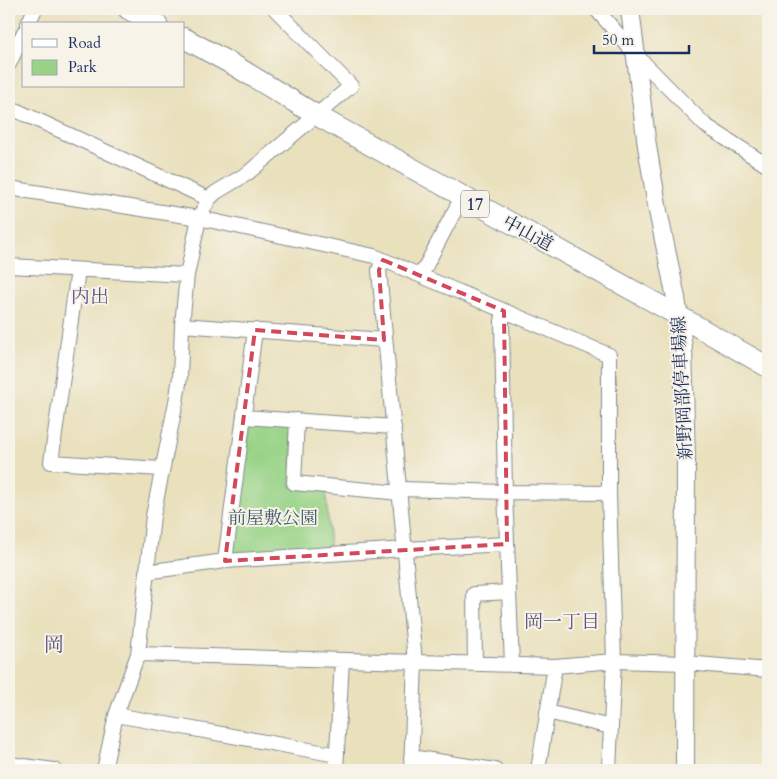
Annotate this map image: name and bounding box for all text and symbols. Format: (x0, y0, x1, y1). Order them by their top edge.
legend (22, 22, 185, 88)
scale bar (594, 22, 690, 54)
text: 50 m (602, 30, 634, 50)
text: Road (68, 33, 101, 53)
text: Park (68, 57, 97, 77)
road number: 17 (461, 190, 489, 218)
street label: 中山道 (498, 209, 557, 257)
district label: 内出 (71, 284, 109, 310)
street label: 新野岡部停車場線 (666, 315, 699, 461)
park label: 前屋敷公園 (228, 506, 318, 531)
district label: 岡一丁目 (524, 609, 600, 635)
district label: 岡 (44, 631, 64, 658)

